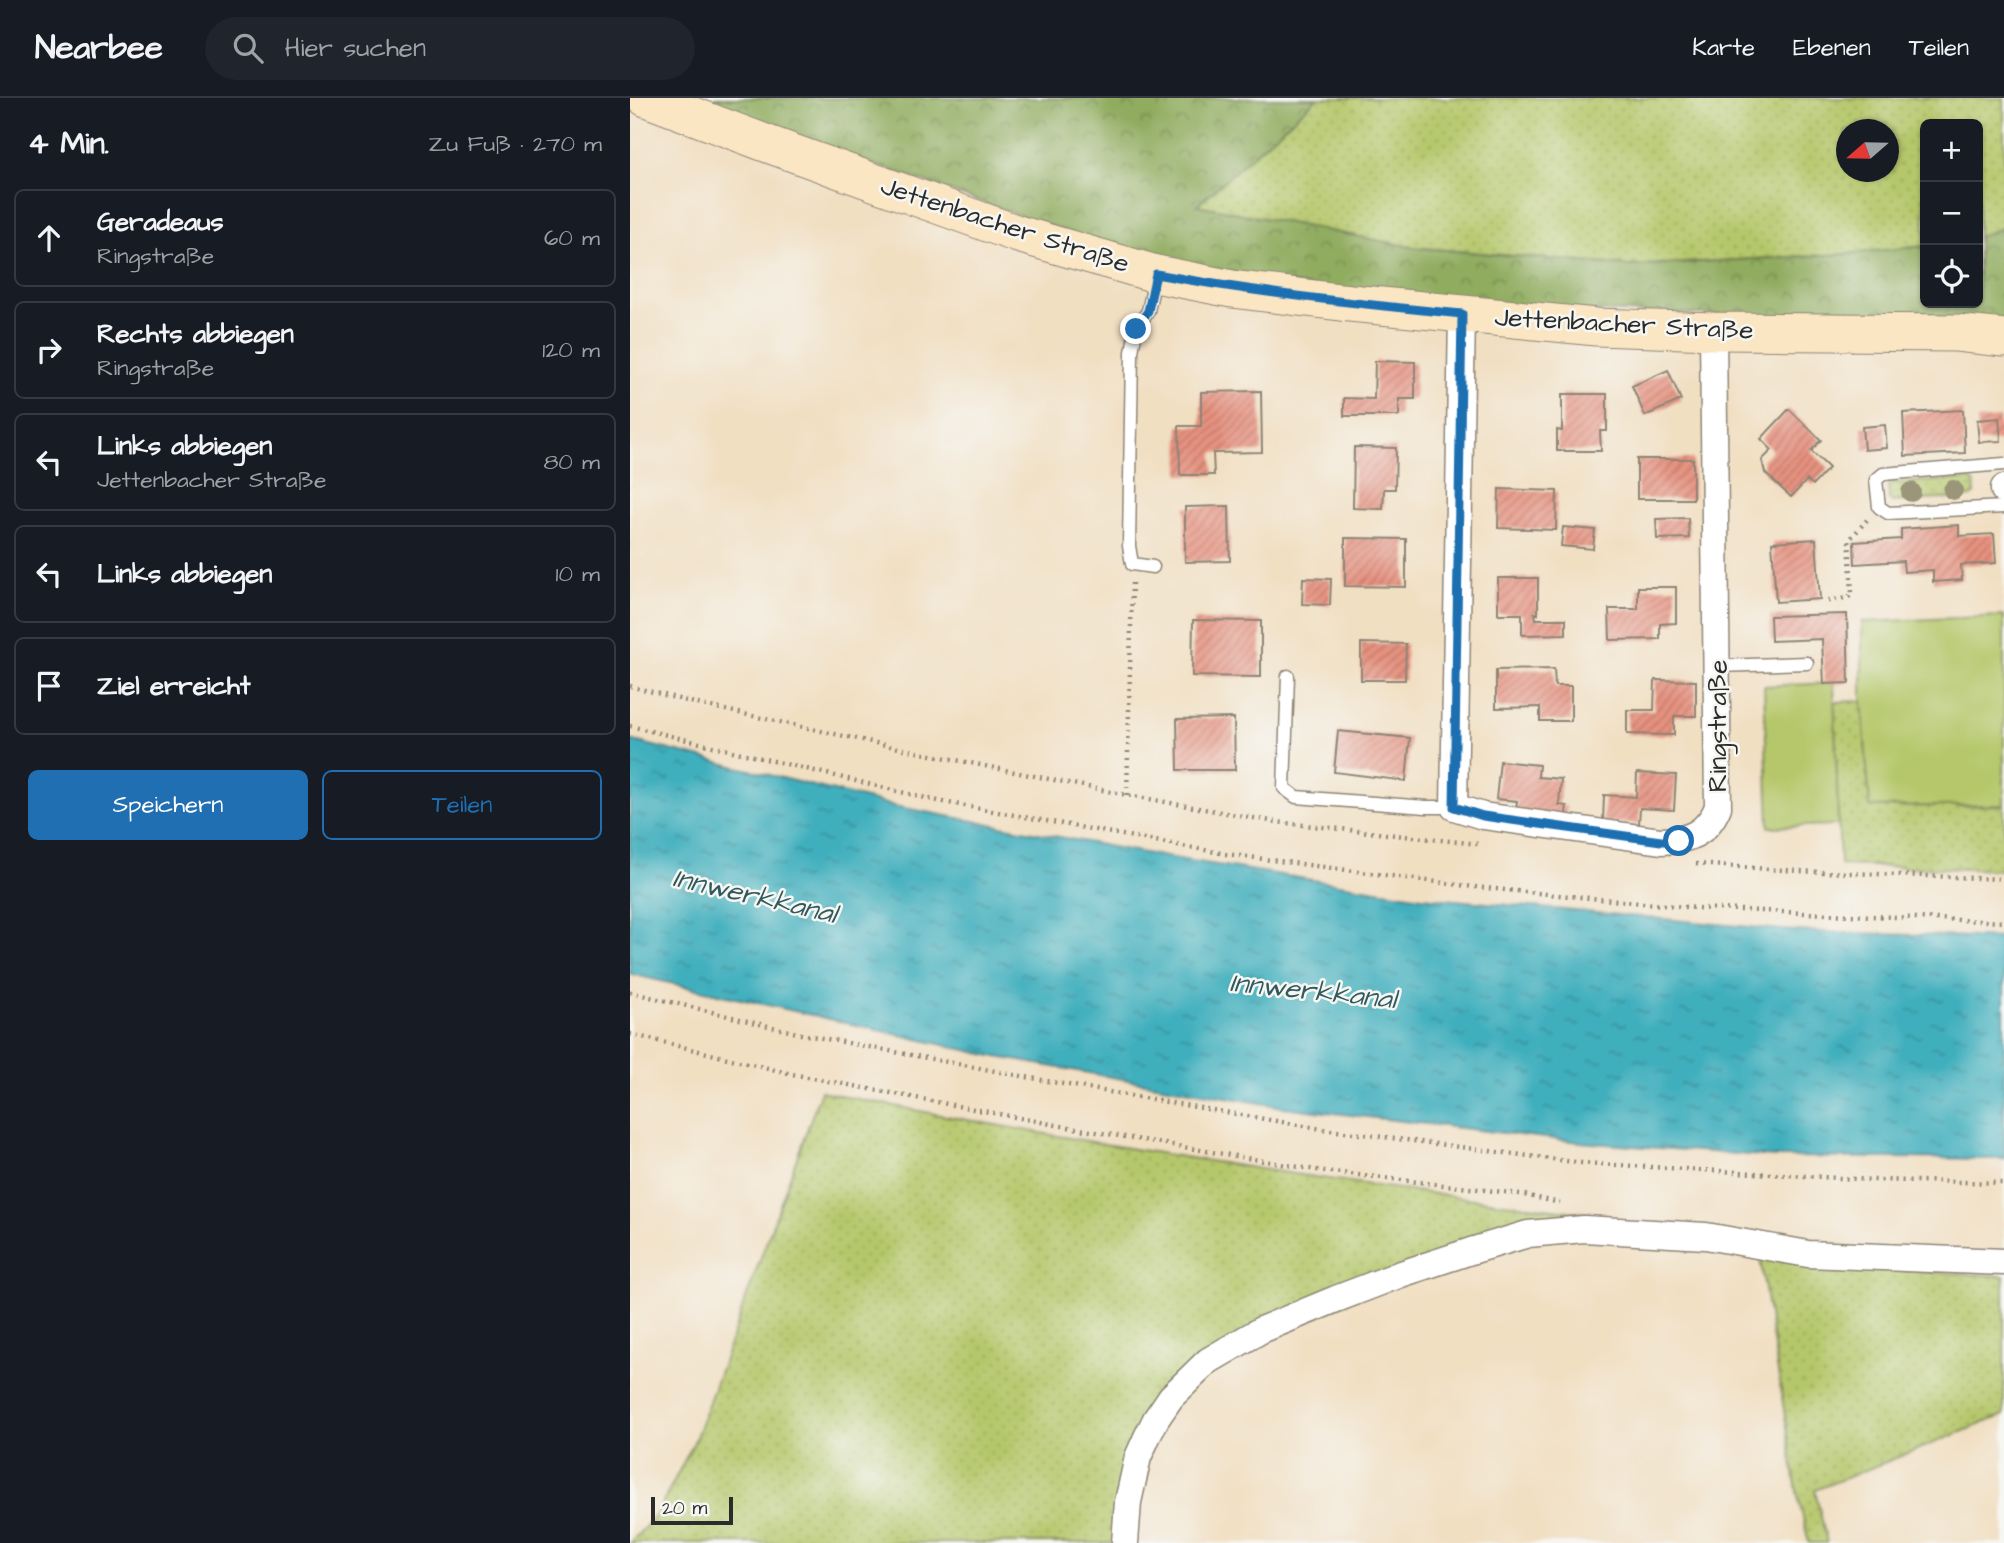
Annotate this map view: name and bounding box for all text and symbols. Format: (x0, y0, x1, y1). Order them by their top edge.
search box (205, 17, 695, 80)
text: Nearbee (35, 25, 163, 71)
icon: search (229, 29, 267, 67)
text: Hier suchen (285, 30, 426, 66)
text: Karte (1692, 31, 1755, 65)
text: Ebenen (1793, 31, 1871, 65)
text: Teilen (1909, 31, 1969, 65)
north arrow (1836, 119, 1899, 182)
map controls (1920, 119, 1983, 308)
button: + (1920, 119, 1983, 182)
text: 4 Min. (28, 123, 109, 165)
text: Zu Fuß · 270 m (429, 128, 602, 160)
street label: Jettenbacher Straße (876, 168, 1134, 282)
button: − (1920, 182, 1983, 245)
text: Geradeaus (97, 204, 224, 240)
icon: ahead (30, 219, 68, 257)
text: 60 m (544, 222, 600, 254)
text: Ringstraße (97, 240, 214, 272)
button: locate (1920, 245, 1983, 308)
street label: Jettenbacher Straße (1494, 299, 1754, 349)
route end (1120, 313, 1151, 344)
text: Rechts abbiegen (97, 316, 294, 352)
icon: right (30, 331, 68, 369)
text: 120 m (542, 334, 600, 366)
text: Ringstraße (97, 352, 214, 384)
text: Links abbiegen (97, 428, 272, 464)
icon: left (30, 443, 68, 481)
text: 80 m (543, 446, 600, 478)
text: Jettenbacher Straße (97, 464, 326, 496)
icon: left (30, 555, 68, 593)
text: Links abbiegen (97, 556, 272, 592)
text: 10 m (555, 558, 600, 590)
street label: Ringstraße (1700, 660, 1738, 792)
icon: arrive (30, 667, 68, 705)
text: Ziel erreicht (97, 668, 251, 704)
button: Speichern (28, 770, 308, 840)
button: Teilen (322, 770, 602, 840)
route start (1663, 825, 1694, 856)
water label: Innwerkkanal (669, 858, 844, 935)
water label: Innwerkkanal (1228, 963, 1402, 1019)
scale bar (651, 1494, 733, 1526)
text: 20 m (662, 1495, 707, 1522)

